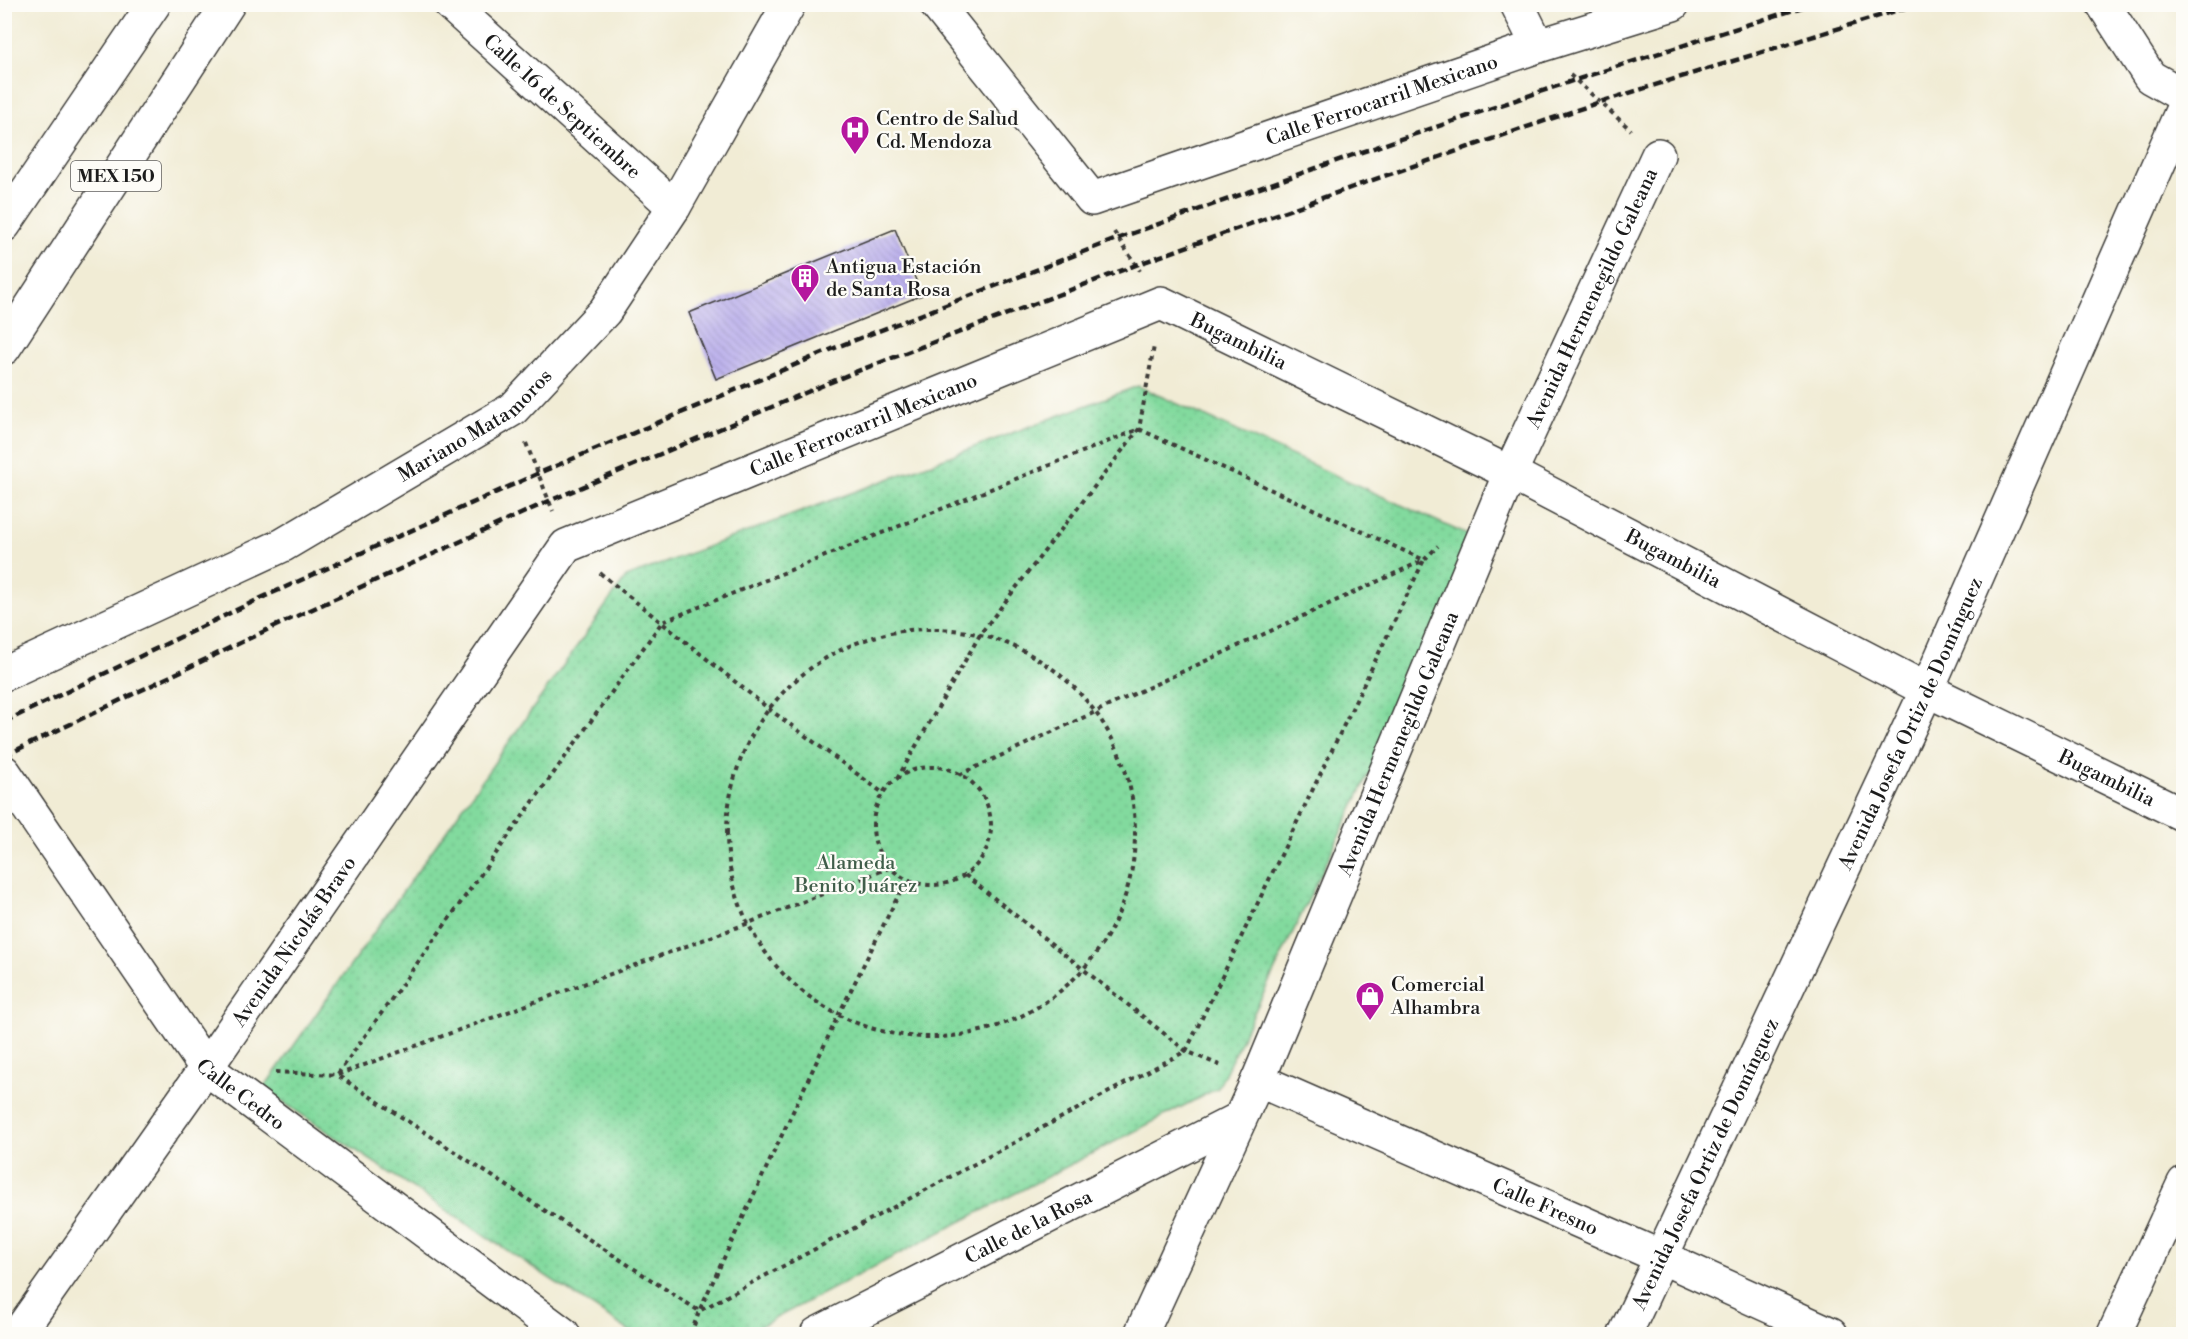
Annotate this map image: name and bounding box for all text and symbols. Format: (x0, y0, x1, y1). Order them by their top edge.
street label: Calle 16 de Septiembre (478, 29, 646, 185)
street label: Calle Ferrocarril Mexicano (1263, 50, 1501, 152)
place label: Centro de Salud Cd. Mendoza (876, 107, 1019, 155)
hospital icon: Centro de Salud Cd. Mendoza (839, 114, 871, 156)
road number: MEX 150 (71, 161, 161, 191)
street label: Avenida Hermenegildo Galeana (1521, 164, 1665, 434)
place label: Antigua Estación de Santa Rosa (825, 255, 982, 303)
building icon: Antigua Estación de Santa Rosa (789, 262, 821, 304)
street label: Bugambilia (1185, 308, 1291, 377)
street label: Mariano Matamoros (394, 364, 558, 488)
street label: Calle Ferrocarril Mexicano (746, 368, 981, 484)
street label: Bugambilia (1620, 524, 1726, 595)
street label: Avenida Josefa Ortiz de Domínguez (1833, 574, 1989, 875)
street label: Avenida Hermenegildo Galeana (1333, 607, 1465, 881)
street label: Bugambilia (2053, 744, 2159, 813)
park label: Alameda Benito Juárez (794, 851, 917, 899)
street label: Avenida Nicolás Bravo (227, 852, 362, 1033)
place label: Comercial Alhambra (1390, 973, 1485, 1021)
shop icon: Comercial Alhambra (1354, 980, 1386, 1022)
street label: Avenida Josefa Ortiz de Domínguez (1627, 1015, 1785, 1315)
street label: Calle Cedro (189, 1055, 290, 1137)
street label: Calle Fresno (1488, 1173, 1602, 1242)
street label: Calle de la Rosa (961, 1185, 1097, 1271)

